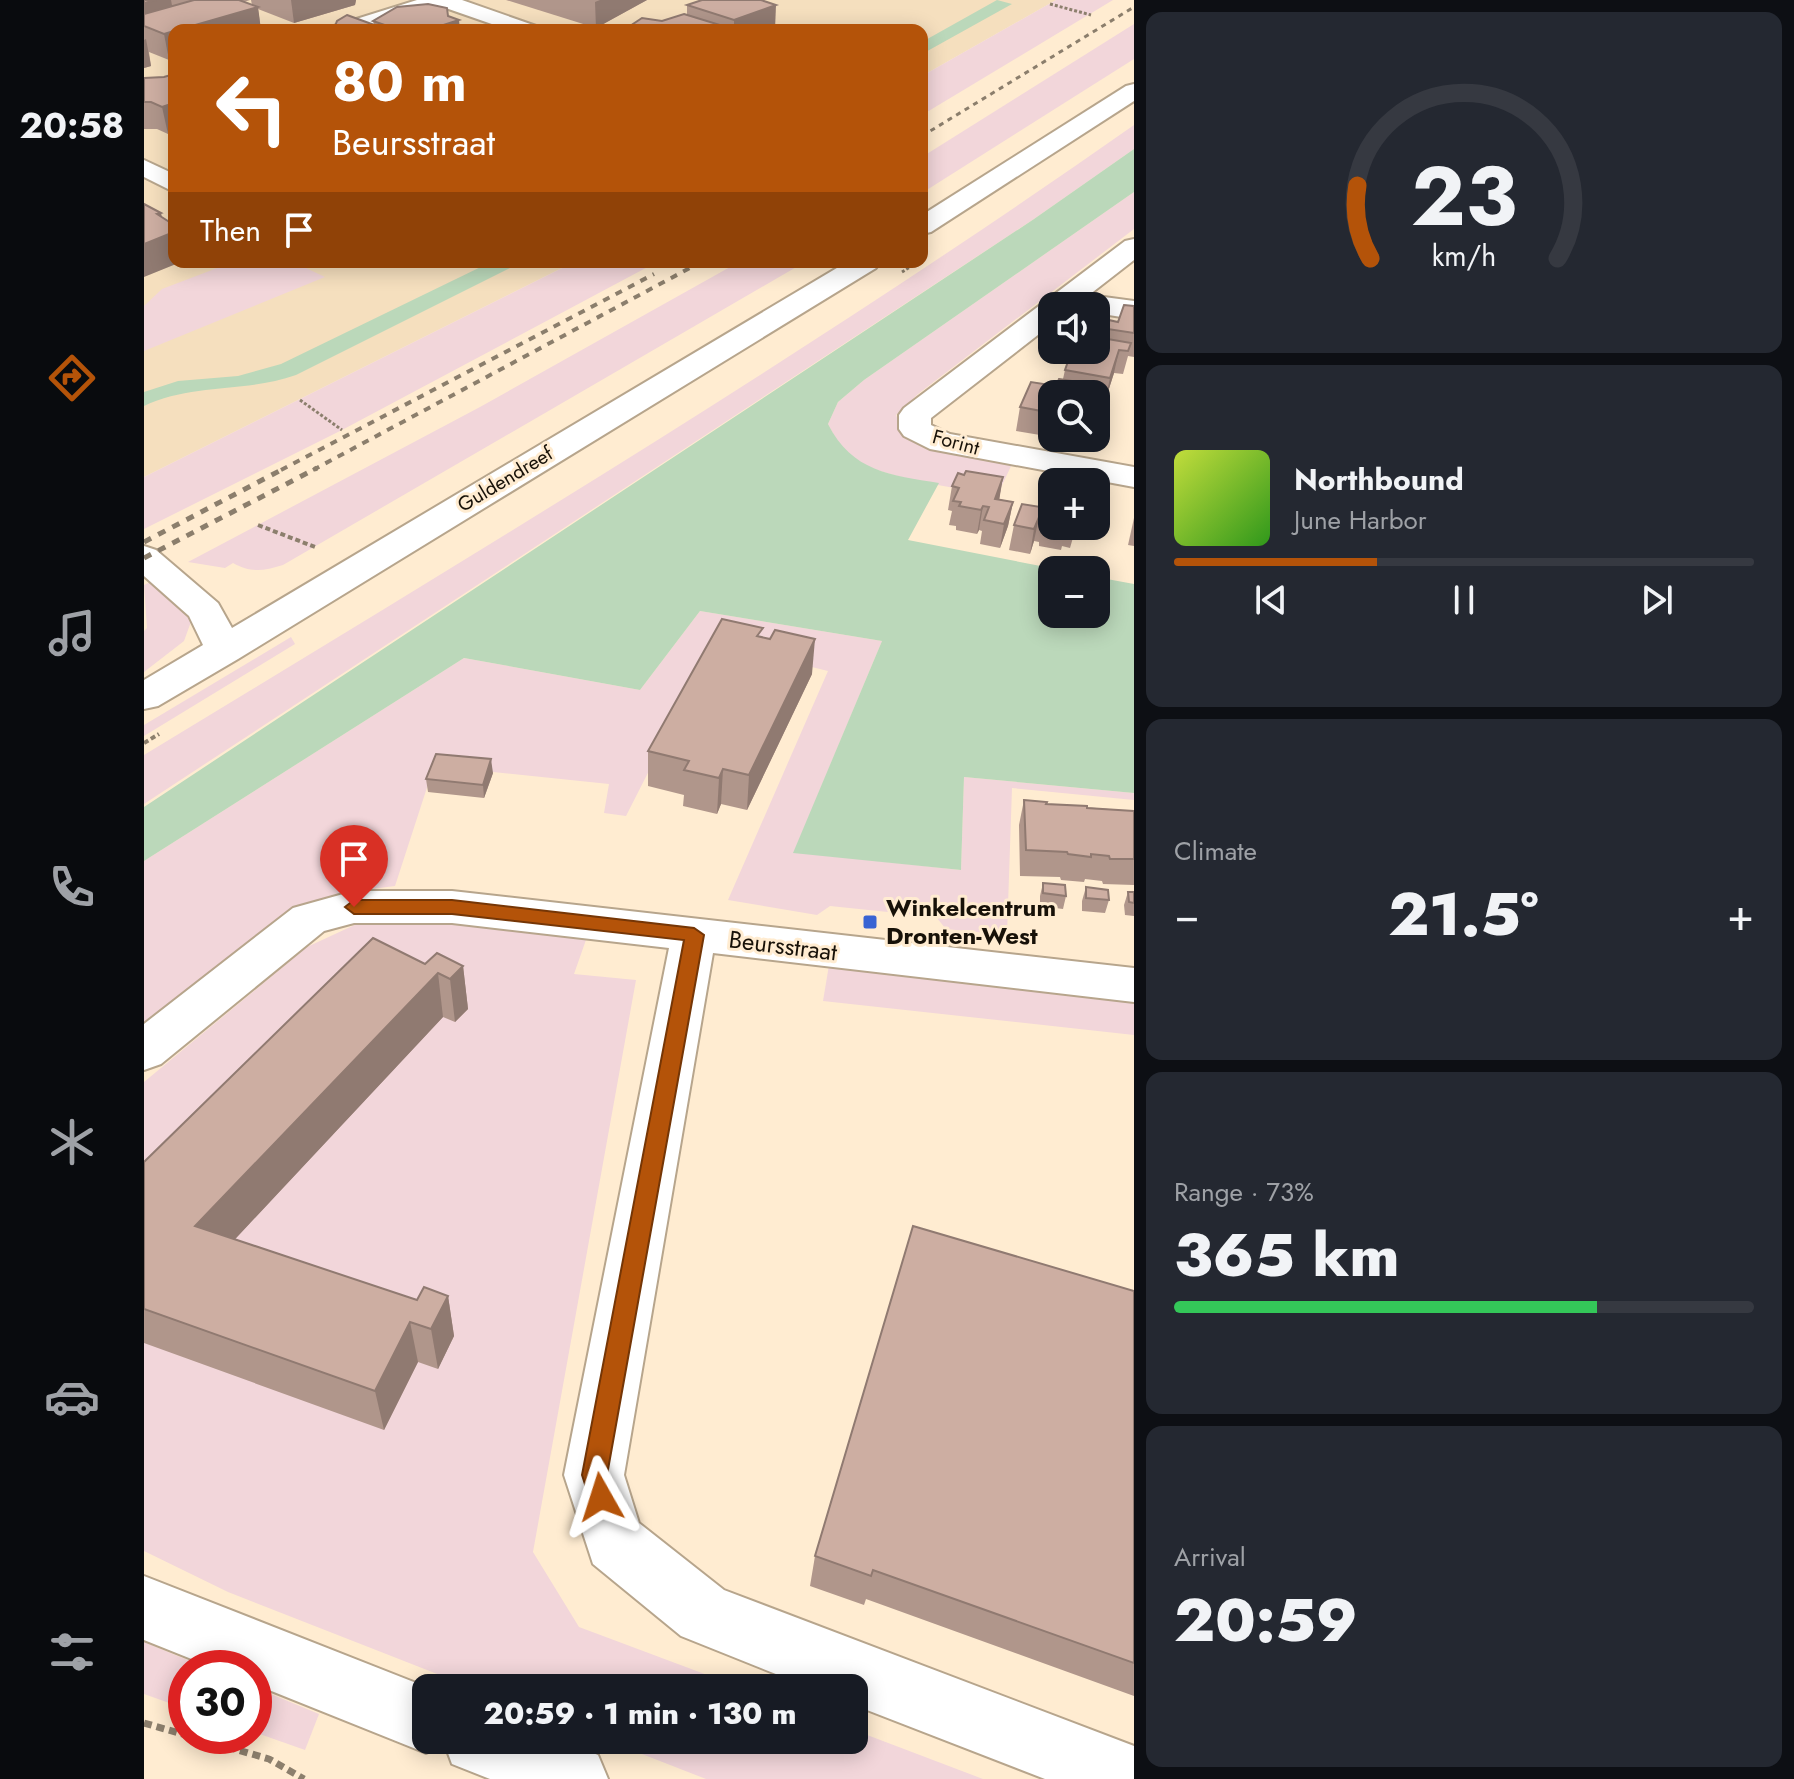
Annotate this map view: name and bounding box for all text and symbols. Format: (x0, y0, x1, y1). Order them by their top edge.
text: 80 m (332, 41, 467, 122)
icon: left (200, 56, 304, 160)
text: 20:58 (20, 99, 124, 151)
text: Beursstraat (332, 116, 495, 168)
text: 23 (1411, 135, 1517, 255)
icon: arrive (277, 208, 321, 252)
text: Then (200, 209, 261, 252)
text: km/h (1432, 235, 1496, 277)
map controls (1038, 292, 1110, 628)
button: sound (1038, 292, 1110, 364)
icon: directions (44, 350, 100, 406)
button: search (1038, 380, 1110, 452)
street label: Forint (929, 422, 983, 463)
street label: Guldendreef (452, 439, 560, 519)
text: Northbound (1294, 458, 1464, 501)
button: + (1038, 468, 1110, 540)
text: June Harbor (1294, 501, 1427, 539)
button: − (1038, 556, 1110, 628)
icon: previous (1249, 578, 1293, 622)
icon: pause (1442, 578, 1486, 622)
icon: next (1635, 578, 1679, 622)
icon: music (44, 605, 100, 661)
pin (320, 825, 388, 907)
text: Climate (1174, 832, 1257, 870)
icon: arrive (332, 837, 376, 881)
icon: phone (44, 859, 100, 915)
text: 21.5° (1388, 871, 1539, 958)
text: − (1174, 883, 1200, 947)
text: + (1727, 883, 1754, 947)
place label: Winkelcentrum Dronten-West (886, 890, 1056, 953)
marker: Winkelcentrum Dronten-West (861, 913, 879, 931)
street label: Beursstraat (727, 922, 839, 970)
icon: climate (44, 1114, 100, 1170)
text: Range · 73% (1174, 1173, 1314, 1211)
text: 365 km (1174, 1212, 1400, 1299)
icon: car (44, 1369, 100, 1425)
position arrow (559, 1455, 643, 1539)
text: Arrival (1174, 1538, 1246, 1576)
text: 20:59 (1174, 1577, 1357, 1664)
icon: filters (44, 1624, 100, 1680)
speed limit sign: 30 (168, 1650, 272, 1754)
text: 20:59 · 1 min · 130 m (484, 1692, 796, 1735)

